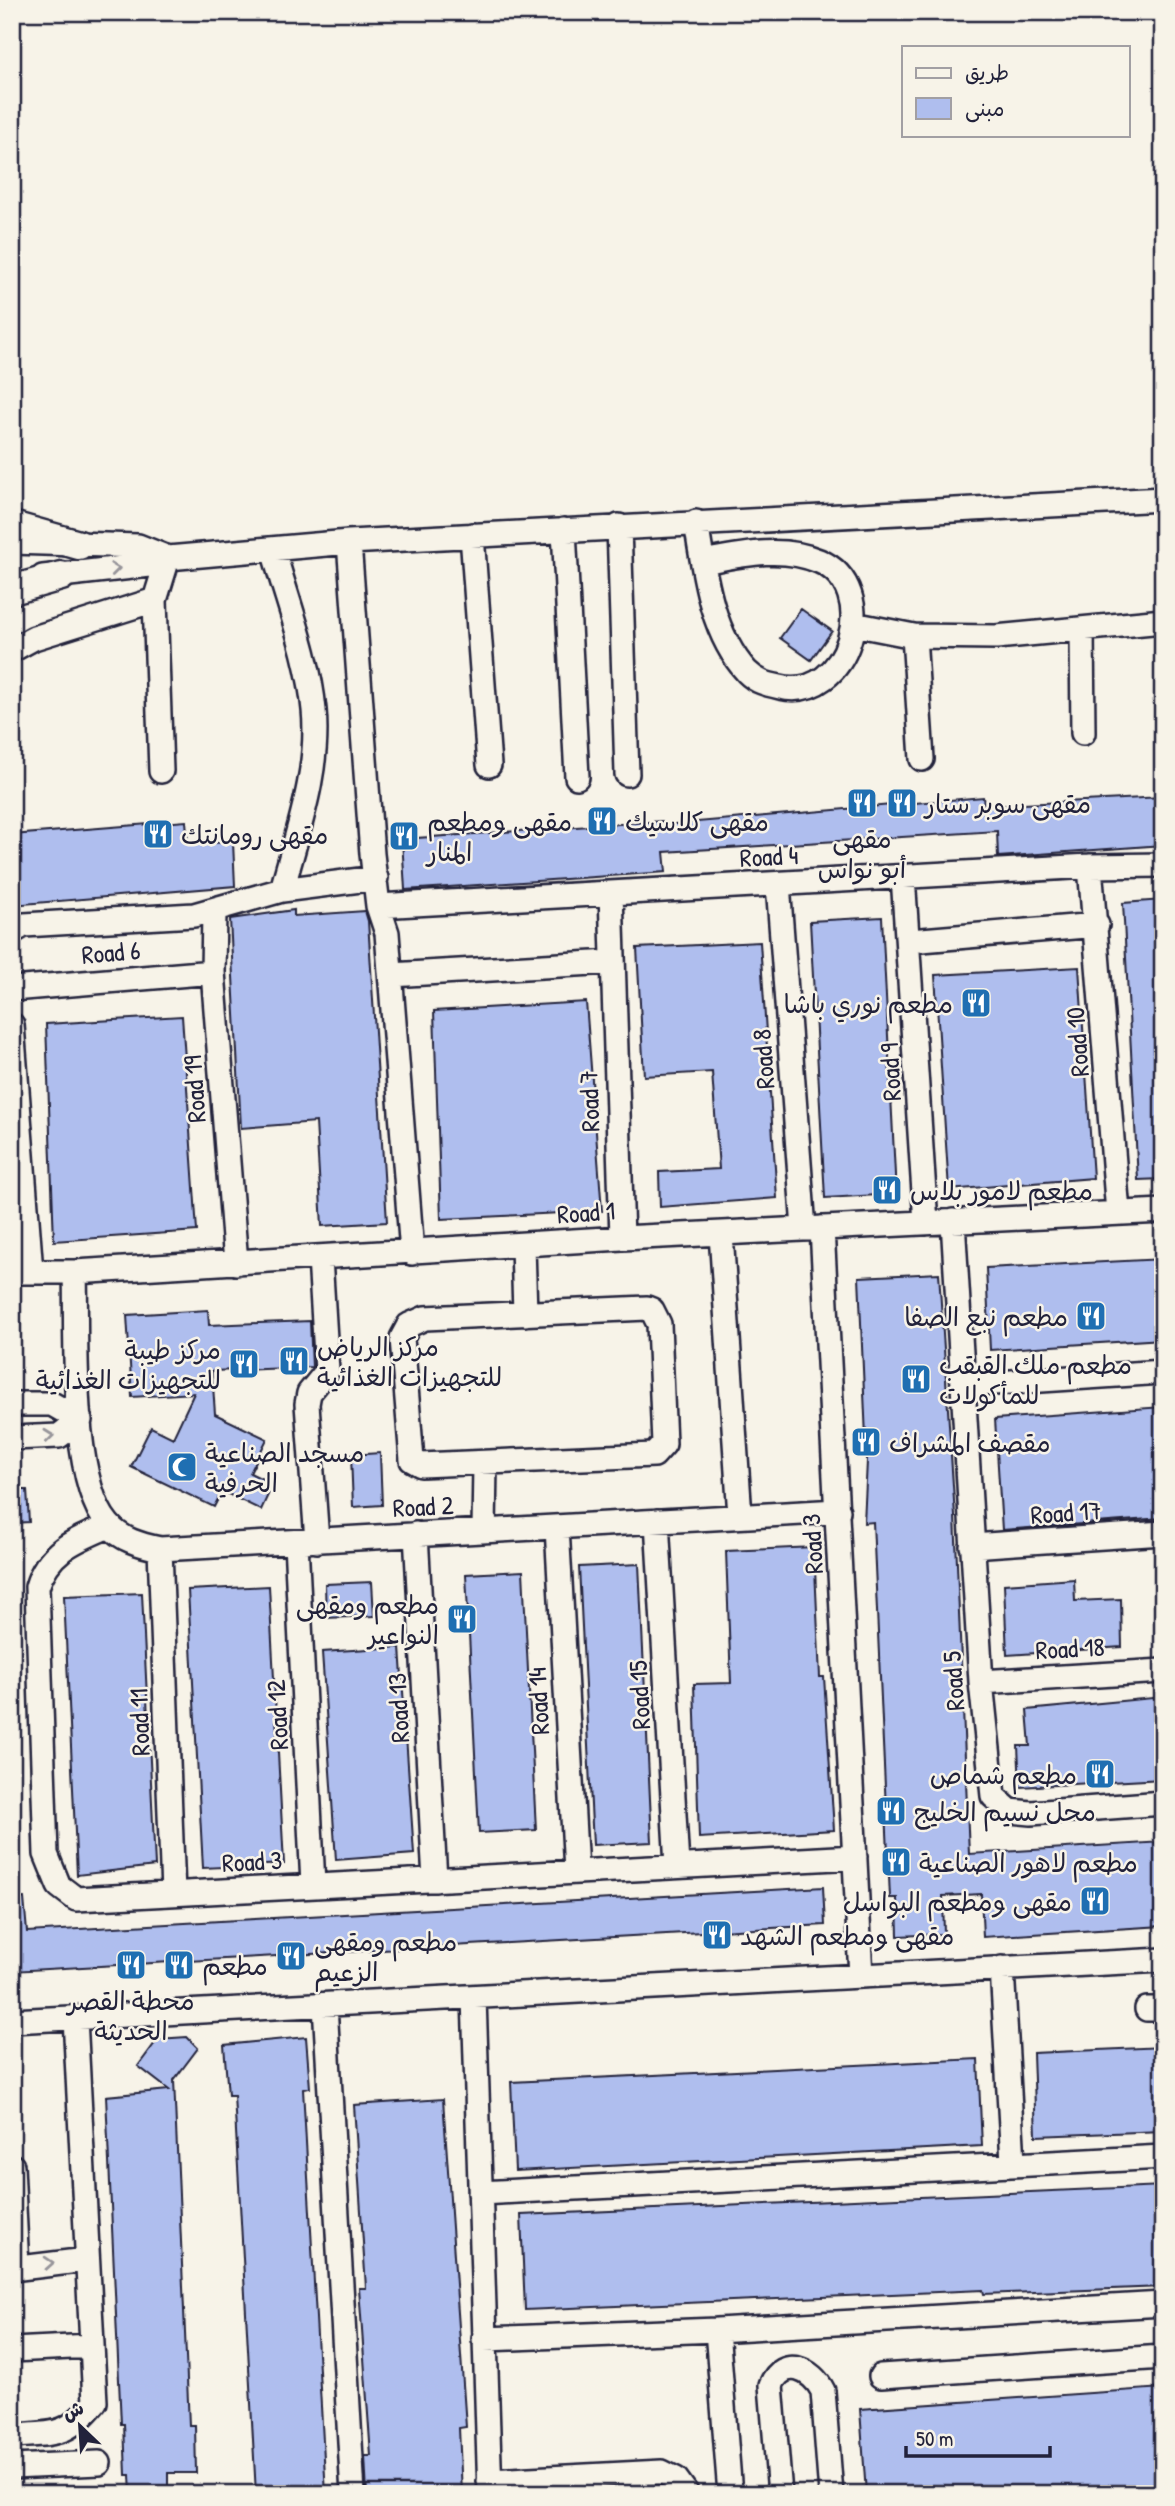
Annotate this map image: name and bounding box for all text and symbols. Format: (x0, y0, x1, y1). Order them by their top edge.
legend (902, 46, 1130, 136)
text: طريق (965, 58, 1009, 87)
text: مبنى (965, 94, 1004, 123)
one-way arrow (109, 562, 121, 577)
restaurant icon: مقهى أبو نواس (845, 786, 879, 820)
restaurant icon: مقهى سوبر ستار (885, 786, 919, 820)
place label: مقهى سوبر ستار (923, 786, 1091, 821)
place label: مقهى ومطعم المنار (425, 804, 572, 869)
restaurant icon: مقهى كلاسيك (585, 804, 619, 838)
place label: مقهى كلاسيك (625, 804, 769, 839)
restaurant icon: مقهى رومانتك (141, 817, 175, 851)
place label: مقهى رومانتك (181, 817, 328, 852)
restaurant icon: مقهى ومطعم المنار (387, 819, 421, 853)
place label: مقهى أبو نواس (818, 821, 907, 886)
street label: Road 4 (739, 837, 799, 875)
street label: Road 6 (80, 932, 142, 972)
place label: مطعم نوري باشا (784, 986, 953, 1024)
restaurant icon: مطعم نوري باشا (959, 986, 993, 1020)
street label: Road 10 (1057, 1006, 1097, 1078)
street label: Road 8 (743, 1028, 783, 1090)
street label: Road 9 (871, 1042, 909, 1102)
street label: Road 19 (174, 1054, 214, 1124)
street label: Road 7 (570, 1070, 608, 1132)
restaurant icon: مطعم لامور بلاس (870, 1173, 904, 1207)
place label: مطعم لامور بلاس (910, 1173, 1093, 1211)
street label: Road 1 (556, 1193, 616, 1231)
place label: مطعم نبع الصفا (904, 1299, 1068, 1337)
restaurant icon: مطعم نبع الصفا (1074, 1299, 1108, 1333)
place label: مركز الرياض للتجهيزات الغذائية (317, 1329, 502, 1394)
place label: مركز طيبة للتجهيزات الغذائية (36, 1332, 221, 1397)
restaurant icon: مركز الرياض للتجهيزات الغذائية (277, 1344, 311, 1378)
restaurant icon: مركز طيبة للتجهيزات الغذائية (227, 1347, 261, 1381)
place label: مطعم ملك القبقب للمأكولات (939, 1347, 1132, 1412)
restaurant icon: مطعم ملك القبقب للمأكولات (899, 1362, 933, 1396)
restaurant icon: مقصف المشراف (849, 1425, 883, 1459)
place label: مقصف المشراف (889, 1425, 1051, 1460)
one-way arrow (43, 1428, 55, 1443)
place label: مسجد الصناعية الحرفية (205, 1435, 364, 1500)
mosque icon: مسجد الصناعية الحرفية (165, 1450, 199, 1484)
street label: Road 2 (392, 1487, 454, 1525)
street label: Road 17 (1029, 1492, 1103, 1532)
street label: Road 3 (793, 1513, 831, 1575)
place label: مطعم ومقهى النواعير (296, 1587, 439, 1652)
restaurant icon: مطعم ومقهى النواعير (445, 1602, 479, 1636)
street label: Road 18 (1034, 1629, 1106, 1667)
street label: Road 5 (933, 1650, 973, 1712)
street label: Road 15 (620, 1660, 658, 1730)
street label: Road 14 (519, 1666, 557, 1736)
street label: Road 13 (379, 1672, 417, 1744)
street label: Road 12 (258, 1679, 296, 1751)
street label: Road 11 (120, 1688, 158, 1756)
place label: مطعم شماص (930, 1757, 1077, 1795)
restaurant icon: مطعم شماص (1083, 1757, 1117, 1791)
restaurant icon: محل نسيم الخليج (874, 1794, 908, 1828)
place label: محل نسيم الخليج (914, 1794, 1096, 1832)
street label: Road 3 (221, 1842, 283, 1880)
restaurant icon: مطعم لاهور الصناعية (879, 1845, 913, 1879)
place label: مطعم لاهور الصناعية (919, 1845, 1138, 1883)
place label: مقهى ومطعم البواسل (843, 1884, 1072, 1922)
restaurant icon: مقهى ومطعم البواسل (1078, 1884, 1112, 1918)
restaurant icon: مقهى ومطعم الشهد (700, 1918, 734, 1952)
place label: مقهى ومطعم الشهد (740, 1918, 954, 1956)
place label: مطعم ومقهى الزعيم (314, 1924, 457, 1992)
restaurant icon: مطعم ومقهى الزعيم (274, 1939, 308, 1973)
restaurant icon: محطة القصر الحديثة (114, 1948, 148, 1982)
restaurant icon: مطعم (162, 1948, 196, 1982)
place label: مطعم (202, 1948, 268, 1986)
place label: محطة القصر الحديثة (65, 1983, 195, 2048)
one-way arrow (44, 2256, 55, 2271)
north arrow (46, 2390, 116, 2460)
text: ش (58, 2394, 88, 2427)
scale bar (906, 2415, 1049, 2459)
text: 50 m (916, 2424, 953, 2453)

